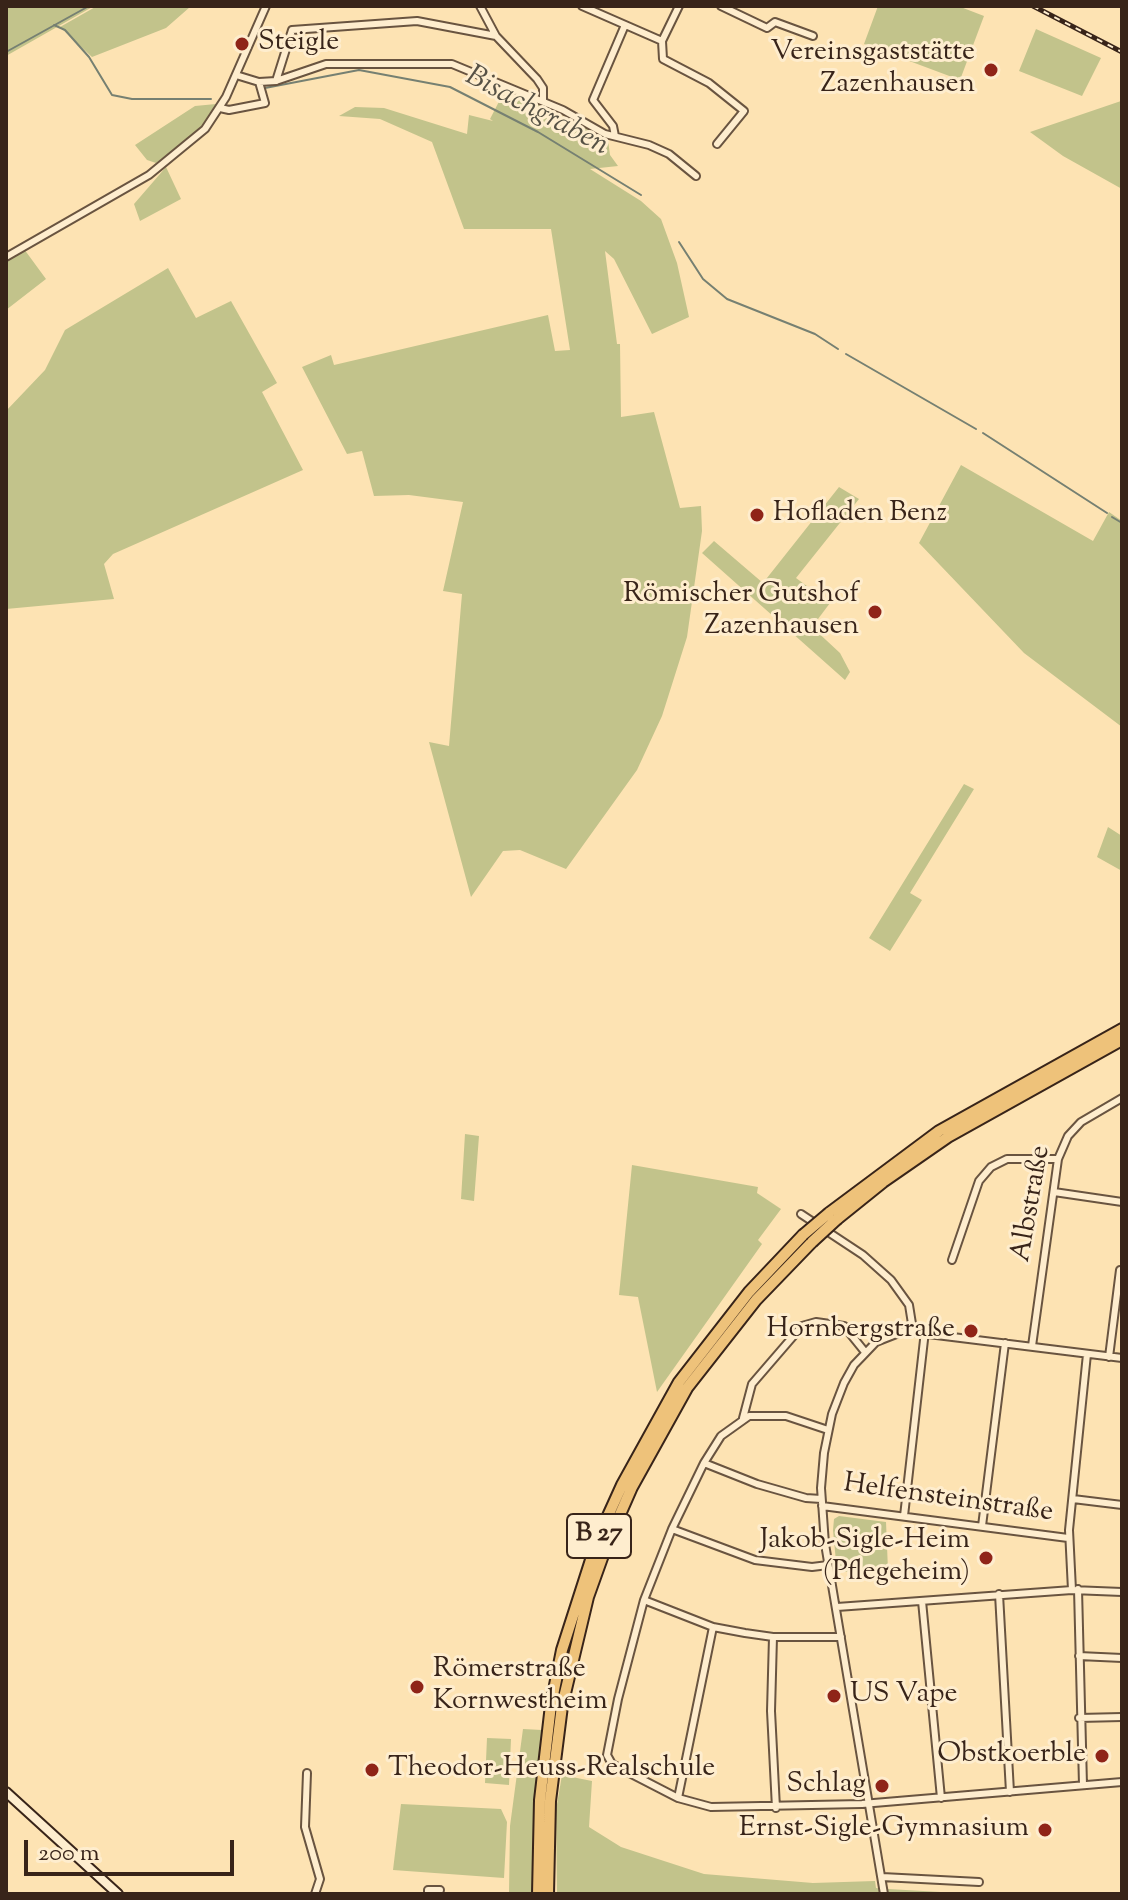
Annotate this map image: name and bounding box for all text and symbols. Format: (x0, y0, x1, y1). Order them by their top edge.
place label: Steigle (258, 27, 339, 61)
marker: Steigle (233, 35, 251, 53)
place label: Vereinsgaststätte Zazenhausen (770, 37, 975, 103)
water label: Bisachgraben (458, 60, 614, 166)
marker: Vereinsgaststätte Zazenhausen (982, 61, 1000, 79)
place label: Hofladen Benz (773, 498, 947, 532)
marker: Hofladen Benz (748, 506, 766, 524)
place label: Römischer Gutshof Zazenhausen (623, 579, 859, 645)
marker: Römischer Gutshof Zazenhausen (866, 603, 884, 621)
street label: Albstraße (1006, 1143, 1060, 1265)
place label: Hornbergstraße (766, 1314, 955, 1348)
marker: Hornbergstraße (962, 1322, 980, 1340)
street label: Helfensteinstraße (841, 1469, 1055, 1531)
road number: B 27 (567, 1514, 631, 1558)
place label: Jakob-Sigle-Heim (Pflegeheim) (760, 1525, 970, 1591)
marker: Jakob-Sigle-Heim (Pflegeheim) (977, 1549, 995, 1567)
place label: Römerstraße Kornwestheim (433, 1654, 608, 1720)
marker: Römerstraße Kornwestheim (408, 1678, 426, 1696)
place label: US Vape (850, 1679, 958, 1713)
marker: US Vape (825, 1687, 843, 1705)
place label: Obstkoerble (937, 1739, 1086, 1773)
marker: Obstkoerble (1093, 1747, 1111, 1765)
place label: Theodor-Heuss-Realschule (388, 1753, 715, 1787)
marker: Theodor-Heuss-Realschule (363, 1761, 381, 1779)
place label: Schlag (786, 1769, 866, 1803)
marker: Schlag (873, 1777, 891, 1795)
place label: Ernst-Sigle-Gymnasium (739, 1813, 1029, 1847)
marker: Ernst-Sigle-Gymnasium (1036, 1821, 1054, 1839)
scale bar (28, 1824, 238, 1874)
text: 200 m (38, 1837, 100, 1871)

